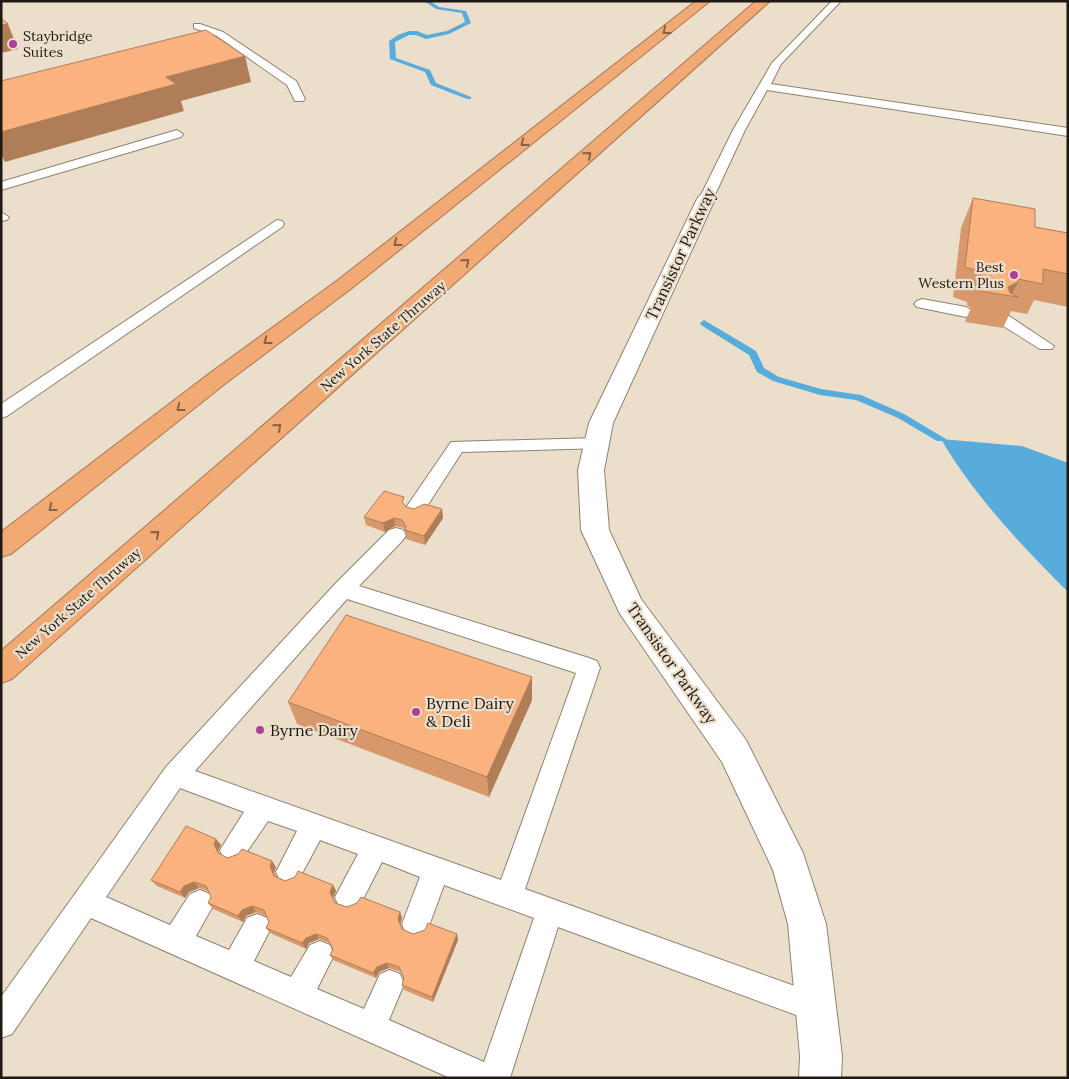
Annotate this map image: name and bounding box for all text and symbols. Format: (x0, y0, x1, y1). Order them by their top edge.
one-way arrow (663, 26, 672, 34)
place label: Staybridge Suites (23, 27, 93, 61)
marker: Staybridge Suites (7, 38, 19, 50)
one-way arrow (521, 137, 530, 146)
one-way arrow (583, 152, 592, 161)
street label: Transistor Parkway (641, 184, 720, 323)
one-way arrow (393, 237, 402, 246)
place label: Best Western Plus (918, 258, 1005, 292)
one-way arrow (461, 259, 470, 268)
marker: Best Western Plus (1008, 269, 1020, 281)
street label: New York State Thruway (316, 276, 450, 395)
one-way arrow (264, 336, 273, 344)
one-way arrow (176, 402, 186, 411)
one-way arrow (273, 424, 282, 433)
one-way arrow (48, 502, 57, 511)
one-way arrow (151, 531, 160, 540)
street label: New York State Thruway (11, 543, 145, 662)
street label: Transistor Parkway (623, 599, 722, 728)
place label: Byrne Dairy & Deli (426, 693, 515, 731)
marker: Byrne Dairy & Deli (410, 706, 422, 718)
place label: Byrne Dairy (270, 720, 359, 740)
marker: Byrne Dairy (254, 724, 266, 736)

